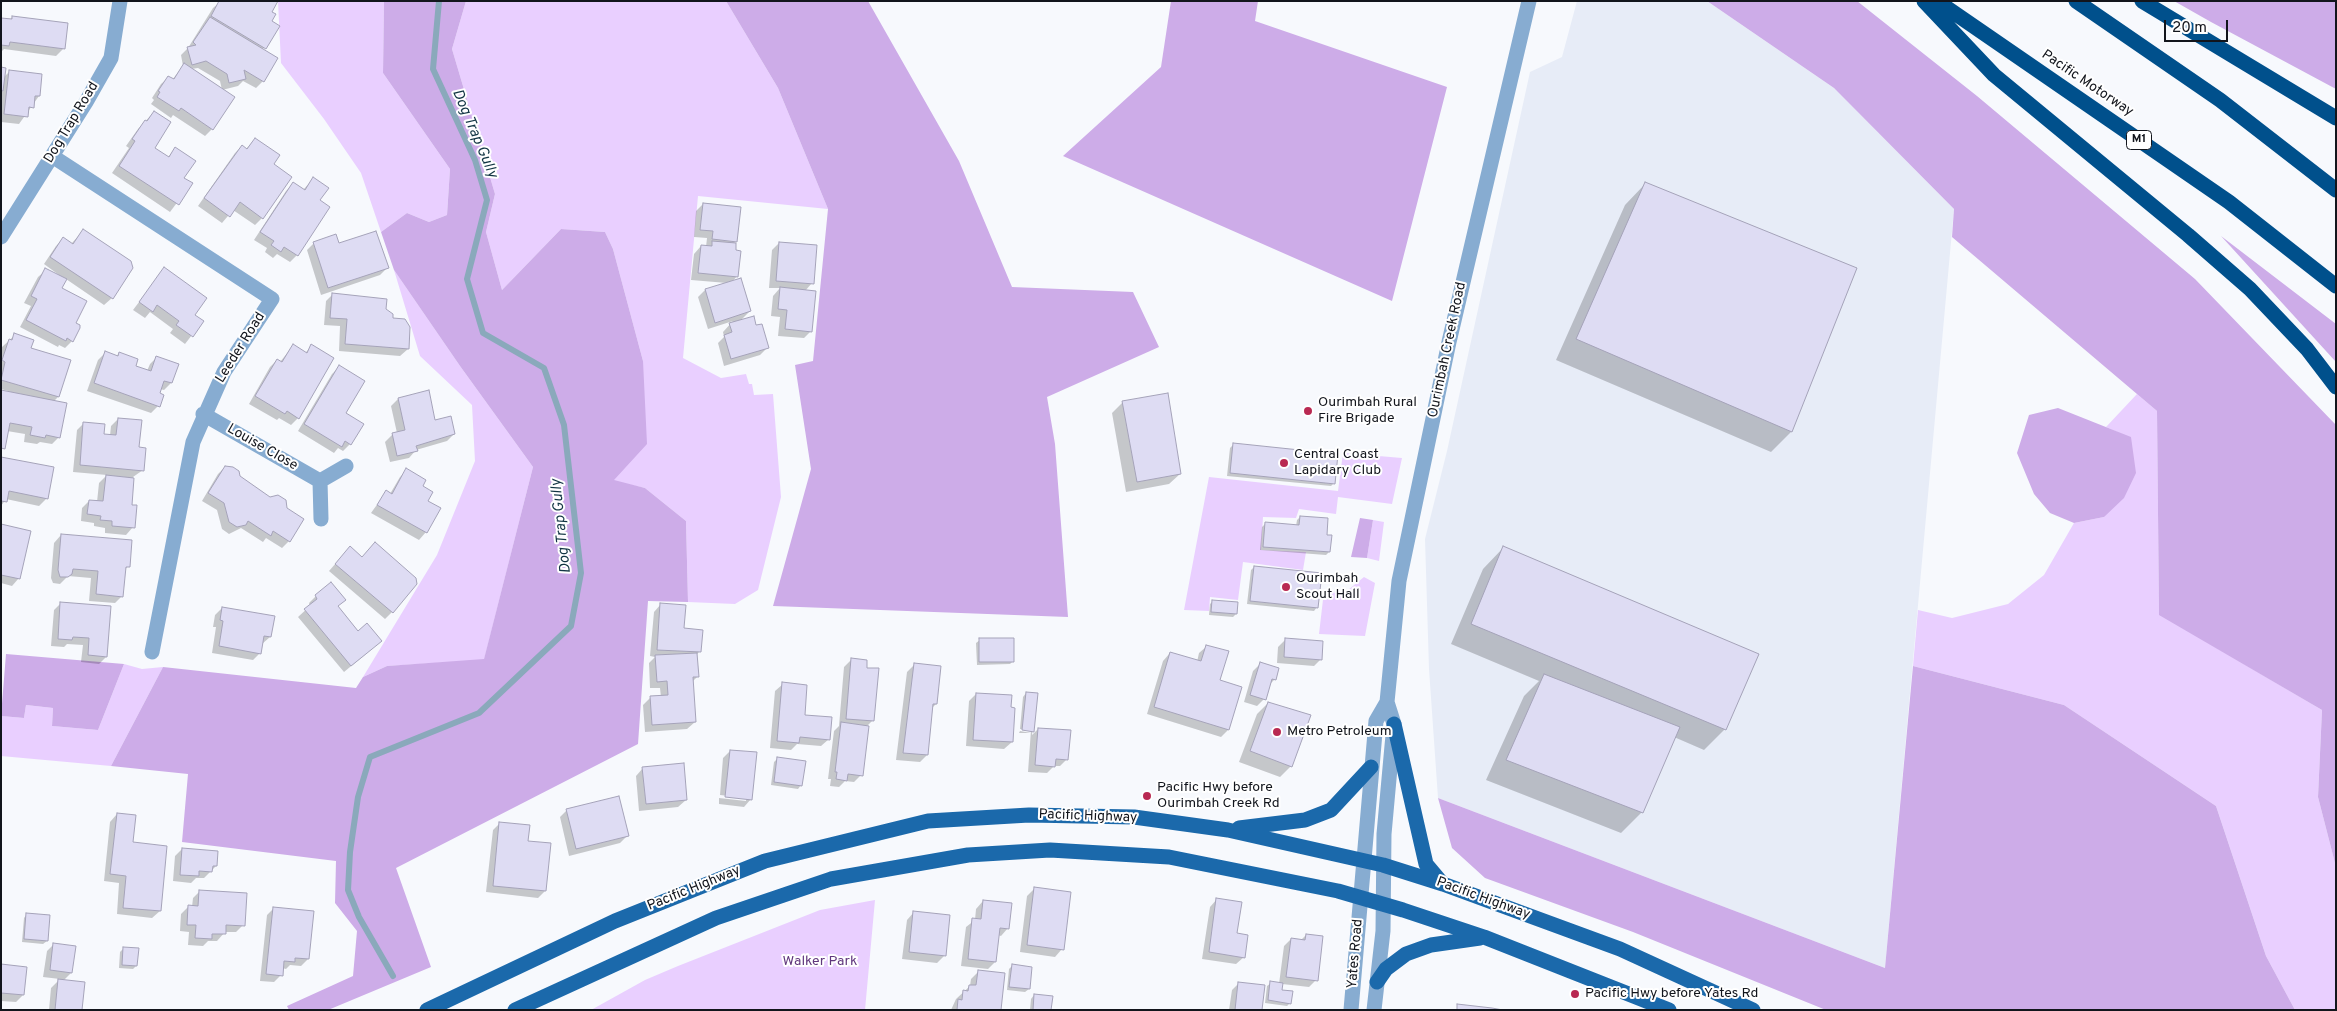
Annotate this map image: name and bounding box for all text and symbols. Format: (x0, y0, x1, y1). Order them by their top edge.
scale bar (2167, 10, 2231, 42)
text: 20 m (2172, 19, 2207, 38)
street label: Pacific Motorway (2038, 47, 2136, 121)
street label: Dog Trap Road (41, 79, 103, 167)
water label: Dog Trap Gully (447, 87, 501, 181)
road number: M1 (2126, 130, 2152, 150)
street label: Ourimbah Creek Road (1425, 281, 1471, 419)
street label: Leeder Road (213, 310, 269, 386)
place label: Ourimbah Rural Fire Brigade (1318, 395, 1417, 428)
marker: Ourimbah Rural Fire Brigade (1302, 405, 1314, 417)
street label: Louise Close (224, 421, 300, 475)
place label: Central Coast Lapidary Club (1294, 447, 1381, 480)
marker: Central Coast Lapidary Club (1278, 457, 1290, 469)
water label: Dog Trap Gully (548, 478, 576, 574)
place label: Ourimbah Scout Hall (1296, 571, 1360, 604)
marker: Ourimbah Scout Hall (1280, 581, 1292, 593)
place label: Metro Petroleum (1287, 724, 1392, 740)
marker: Metro Petroleum (1271, 726, 1283, 738)
place label: Pacific Hwy before Ourimbah Creek Rd (1157, 780, 1280, 812)
marker: Pacific Hwy before Ourimbah Creek Rd (1141, 790, 1153, 802)
street label: Pacific Highway (1038, 807, 1138, 827)
street label: Pacific Highway (645, 863, 743, 915)
street label: Pacific Highway (1434, 874, 1532, 924)
street label: Yates Road (1345, 918, 1367, 990)
park label: Walker Park (783, 954, 857, 970)
place label: Pacific Hwy before Yates Rd (1585, 986, 1758, 1002)
marker: Pacific Hwy before Yates Rd (1569, 988, 1581, 1000)

